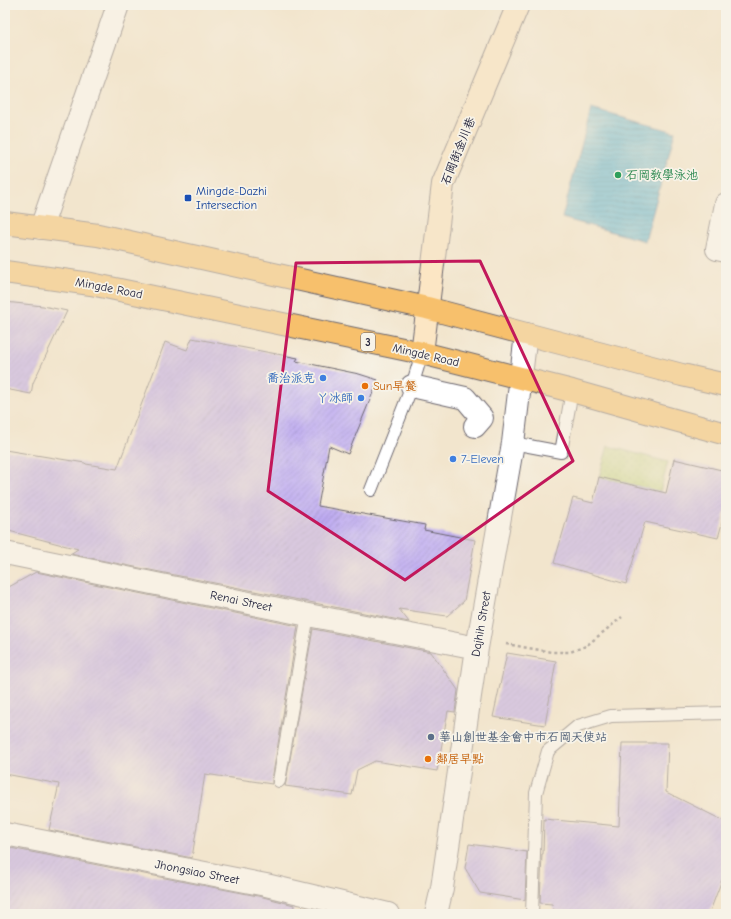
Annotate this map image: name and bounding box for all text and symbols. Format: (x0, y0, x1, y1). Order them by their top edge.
street label: 石岡街金川巷 (438, 115, 478, 187)
place label: 石岡教學泳池 (626, 168, 698, 182)
marker: 石岡教學泳池 (613, 170, 623, 180)
place label: Mingde-Dazhi Intersection (196, 184, 267, 212)
marker: Mingde-Dazhi Intersection (183, 193, 193, 203)
street label: Mingde Road (74, 275, 144, 301)
road number: 3 (361, 333, 375, 351)
street label: Mingde Road (391, 341, 461, 369)
place label: 喬治派克 (267, 371, 315, 385)
marker: 喬治派克 (318, 373, 328, 383)
place label: Sun早餐 (373, 379, 416, 393)
marker: Sun早餐 (360, 381, 370, 391)
place label: ㄚ冰師 (317, 391, 353, 405)
marker: ㄚ冰師 (356, 393, 366, 403)
place label: 7-Eleven (461, 452, 504, 466)
marker: 7-Eleven (448, 454, 458, 464)
street label: Renai Street (209, 588, 274, 614)
street label: Dajhih Street (468, 590, 494, 658)
place label: 華山創世基金會中市石岡天使站 (439, 730, 607, 744)
marker: 華山創世基金會中市石岡天使站 (426, 732, 436, 742)
place label: 鄰居早點 (436, 752, 484, 766)
marker: 鄰居早點 (423, 754, 433, 764)
street label: Jhongsiao Street (154, 857, 241, 887)

